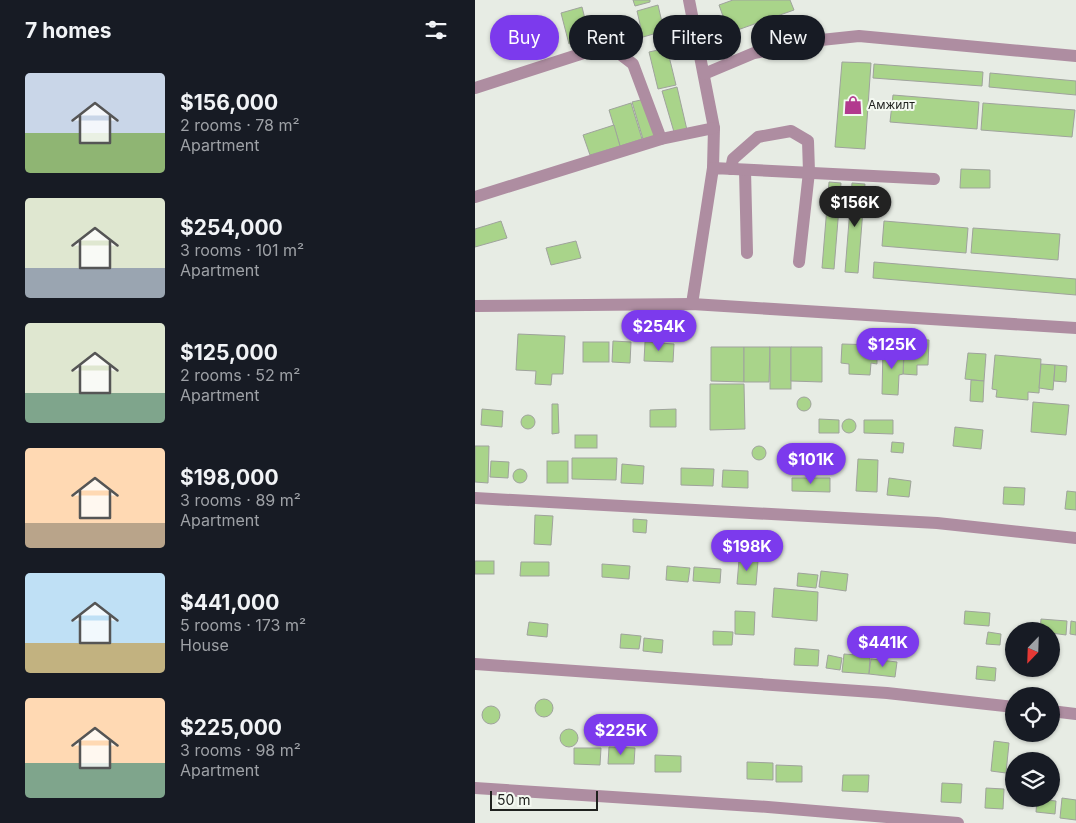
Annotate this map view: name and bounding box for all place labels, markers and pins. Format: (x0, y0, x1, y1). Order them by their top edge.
shop icon: Амжилт (842, 94, 864, 116)
place label: Амжилт (868, 97, 915, 112)
pin: $156K (820, 186, 890, 228)
pin: $254K (624, 310, 694, 352)
pin: $125K (857, 328, 927, 370)
pin: $101K (776, 442, 846, 485)
pin: $198K (712, 530, 782, 572)
pin: $441K (848, 626, 918, 668)
pin: $225K (586, 714, 656, 756)

